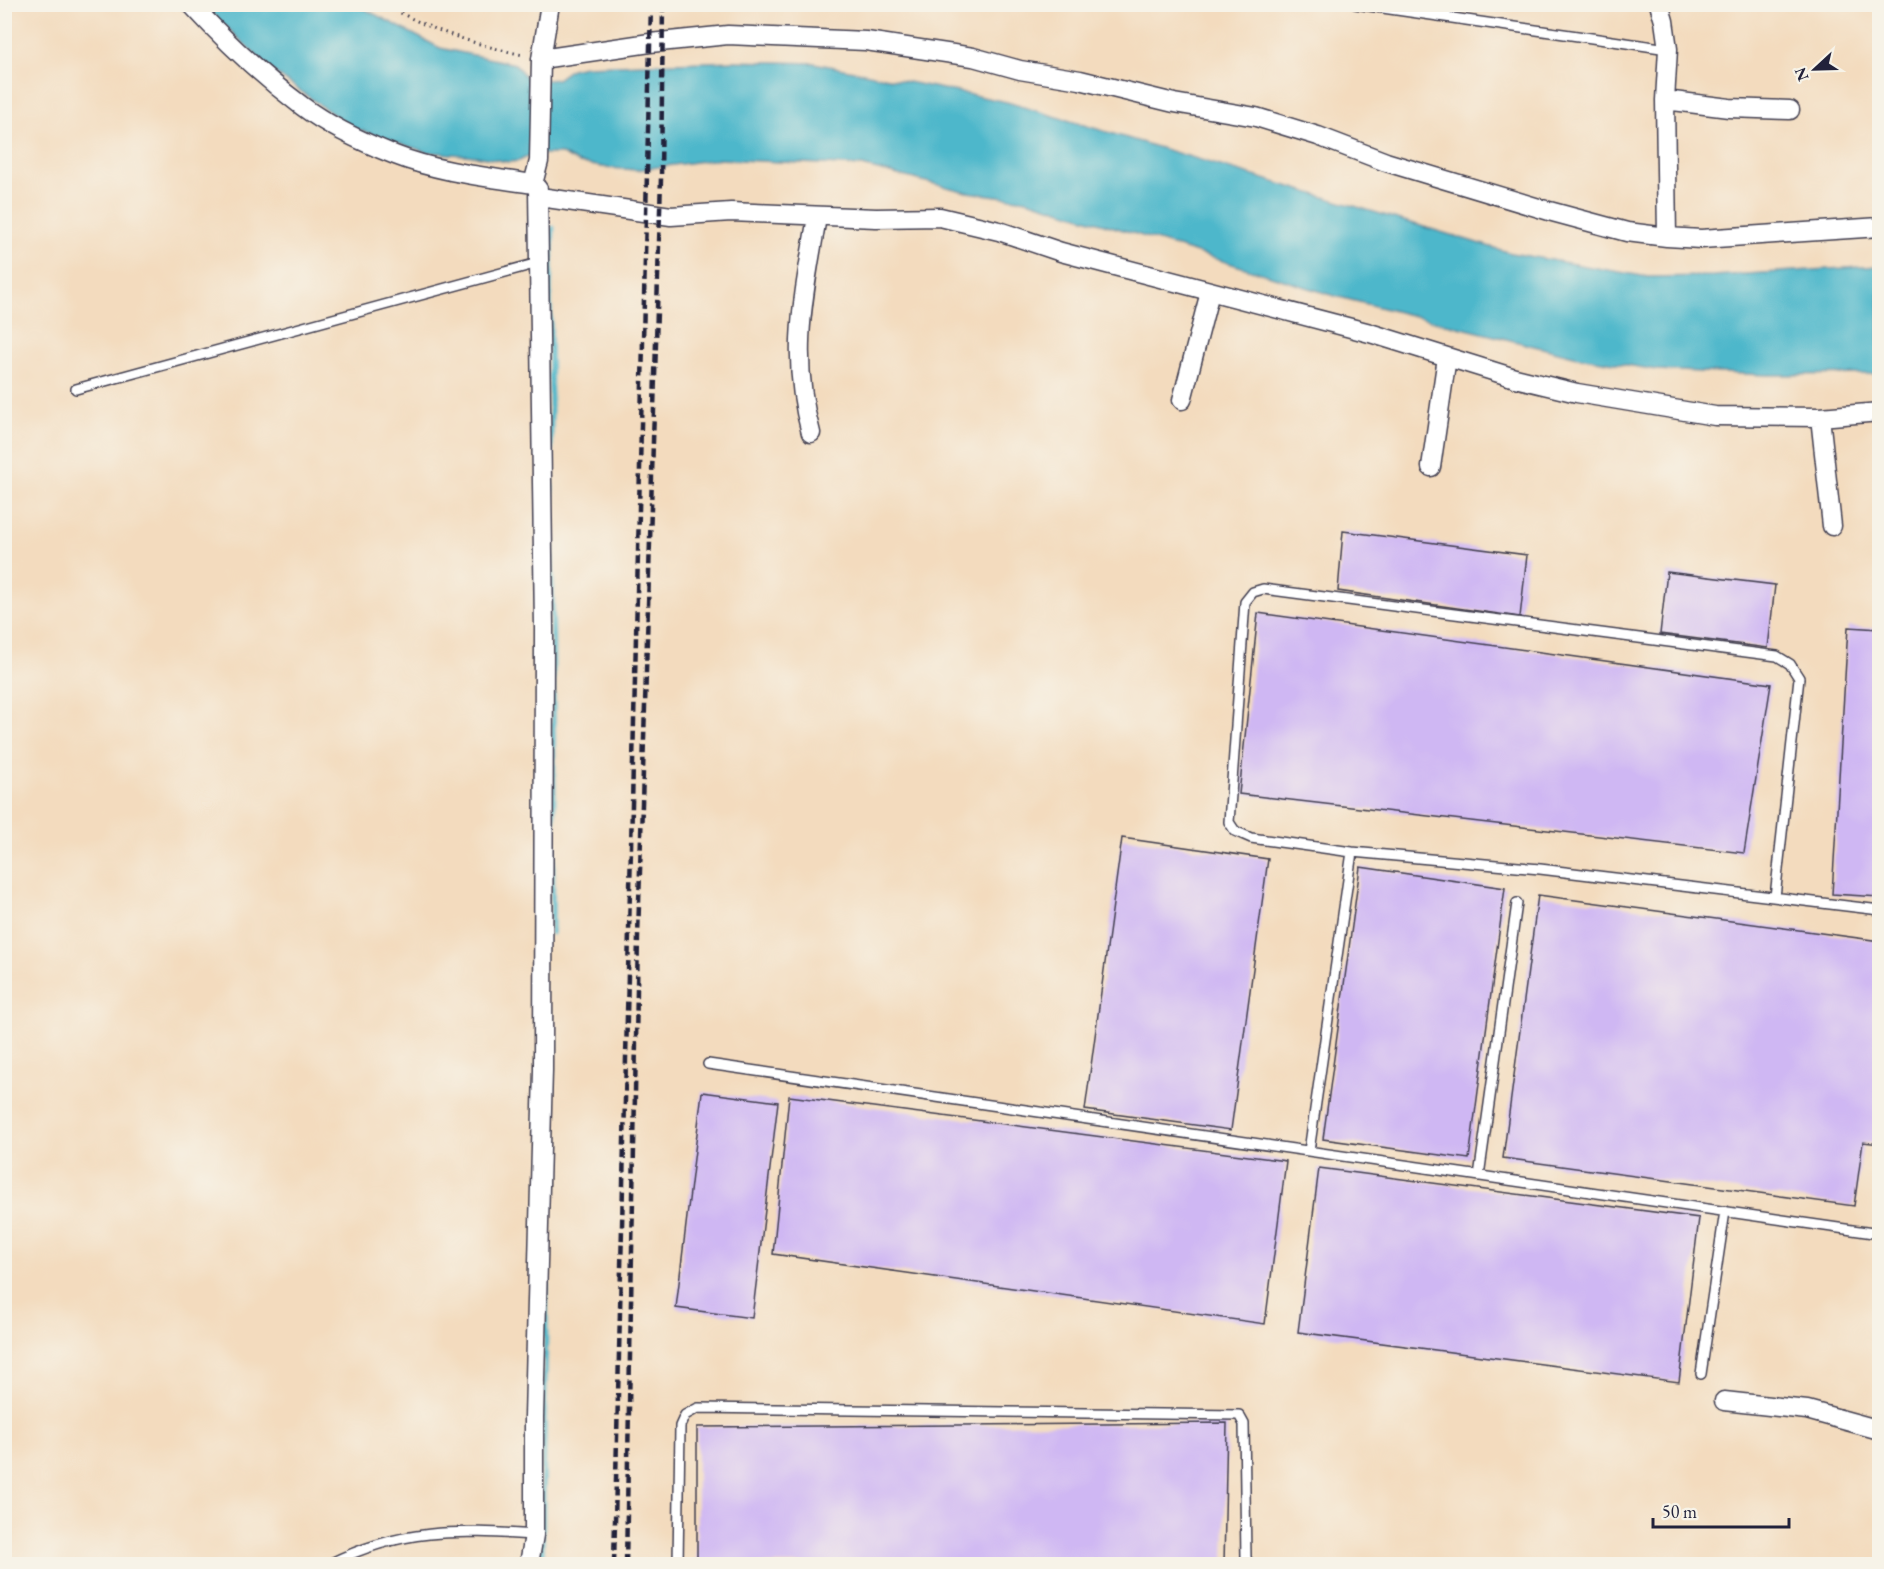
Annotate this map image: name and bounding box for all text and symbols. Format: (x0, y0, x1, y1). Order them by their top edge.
north arrow (1785, 39, 1845, 99)
text: N (1789, 64, 1814, 84)
scale bar (1653, 1491, 1790, 1529)
text: 50 m (1662, 1500, 1697, 1523)

